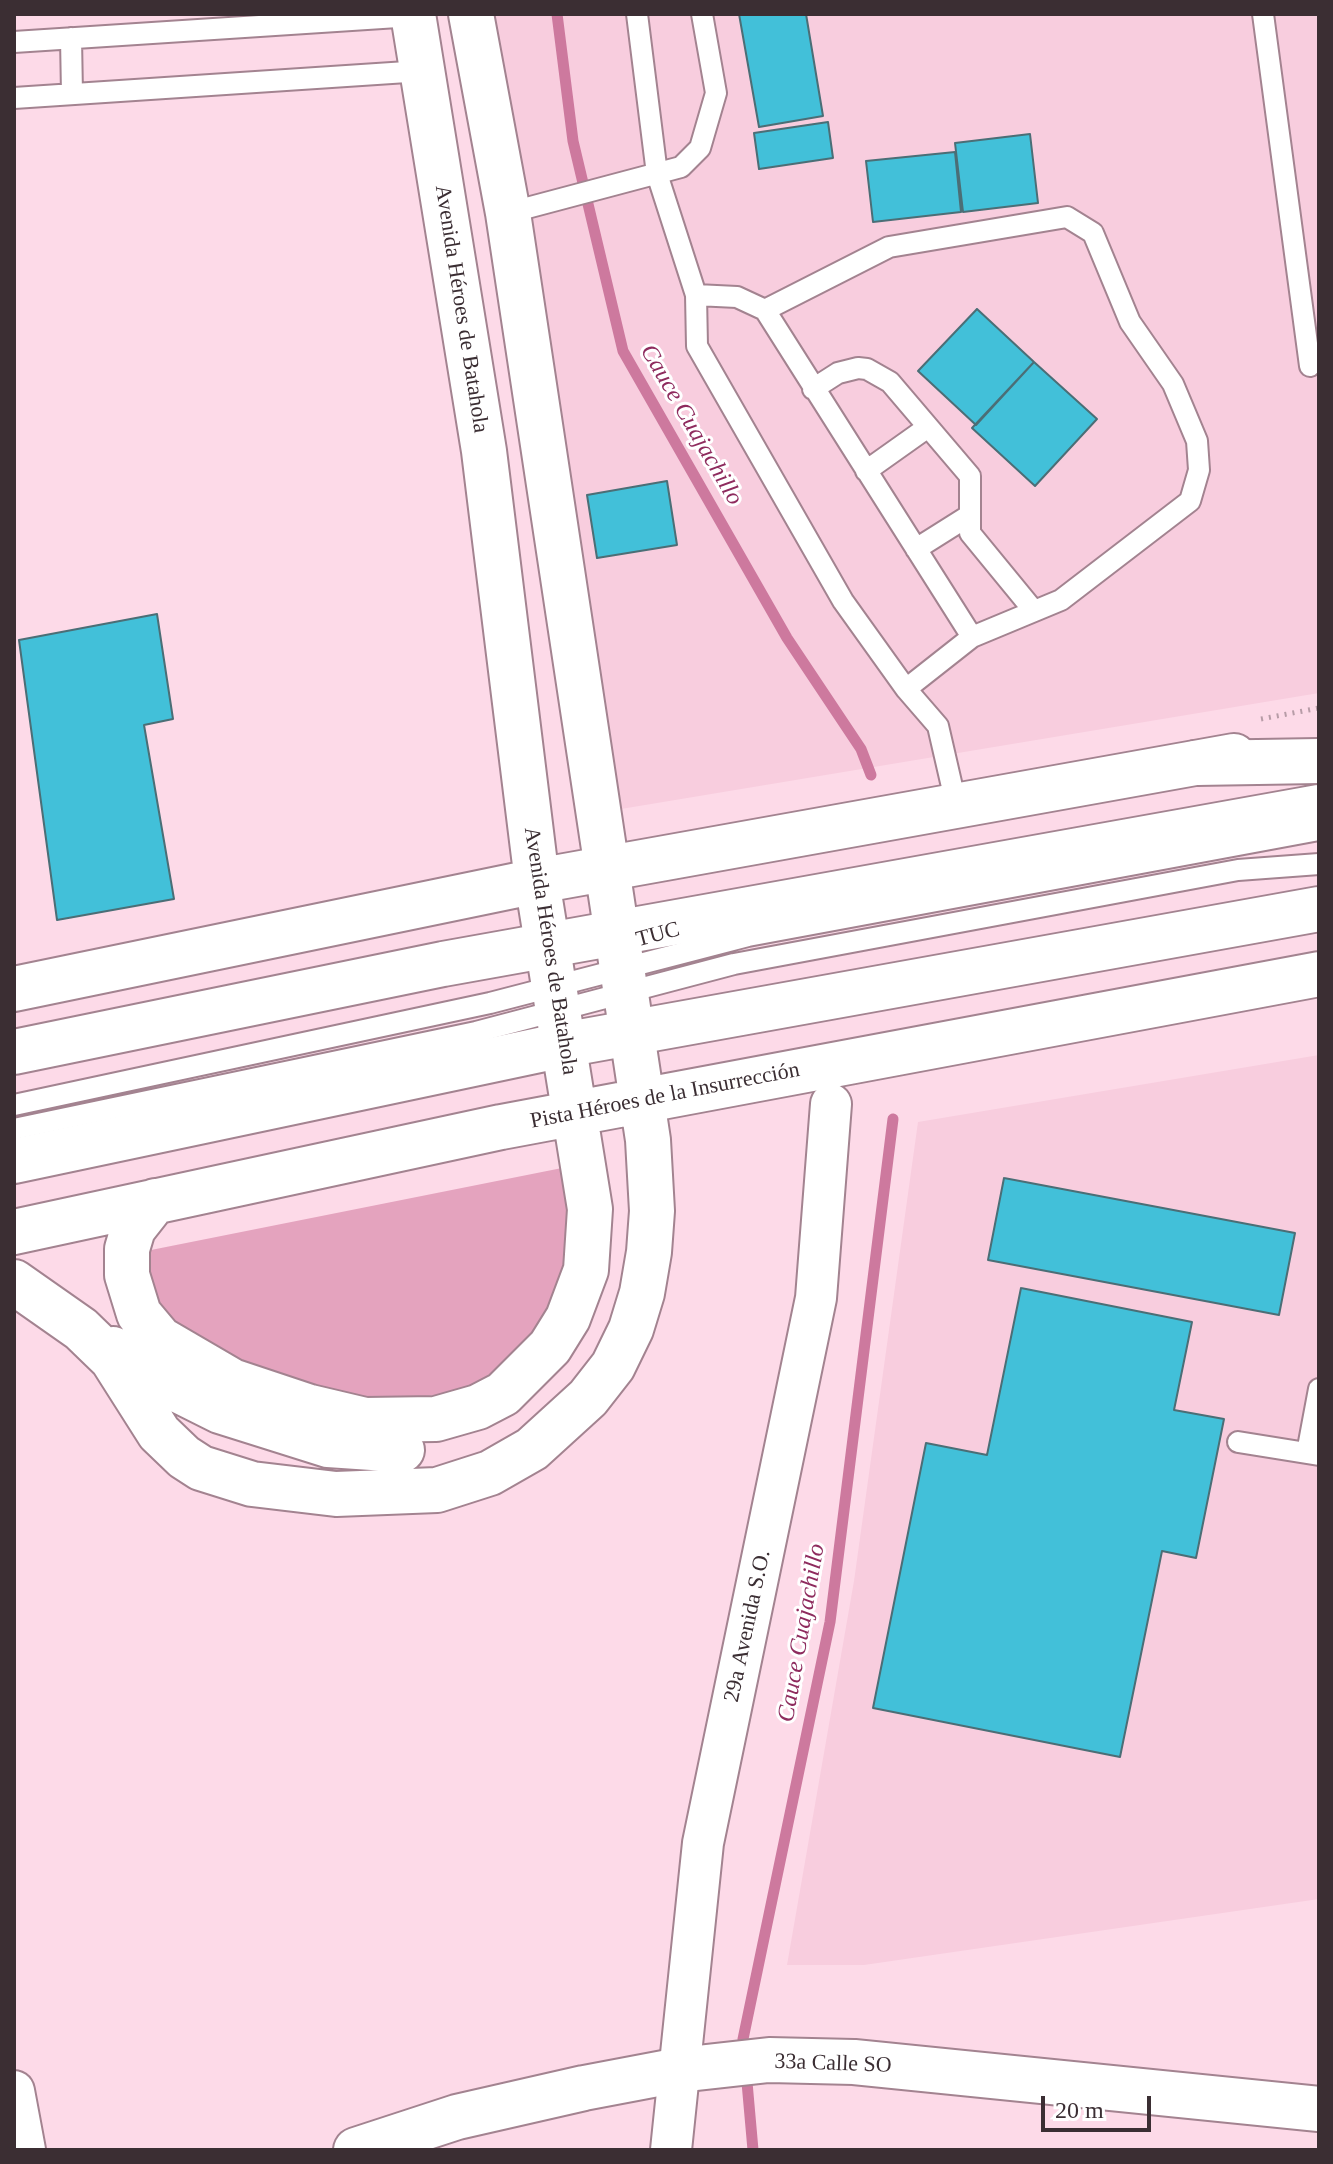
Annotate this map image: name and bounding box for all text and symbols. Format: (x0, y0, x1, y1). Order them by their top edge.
street label: Avenida Héroes de Batahola (428, 183, 494, 435)
water label: Cauce Cuajachillo (633, 340, 749, 510)
street label: Avenida Héroes de Batahola (517, 825, 583, 1077)
street label: TUC (633, 917, 683, 953)
street label: Pista Héroes de la Insurrección (528, 1057, 802, 1135)
water label: Cauce Cuajachillo (772, 1542, 832, 1724)
street label: 29a Avenida S.O. (719, 1548, 777, 1704)
street label: 33a Calle SO (774, 2049, 892, 2079)
scale bar (1045, 2080, 1155, 2130)
text: 20 m (1055, 2097, 1104, 2123)

